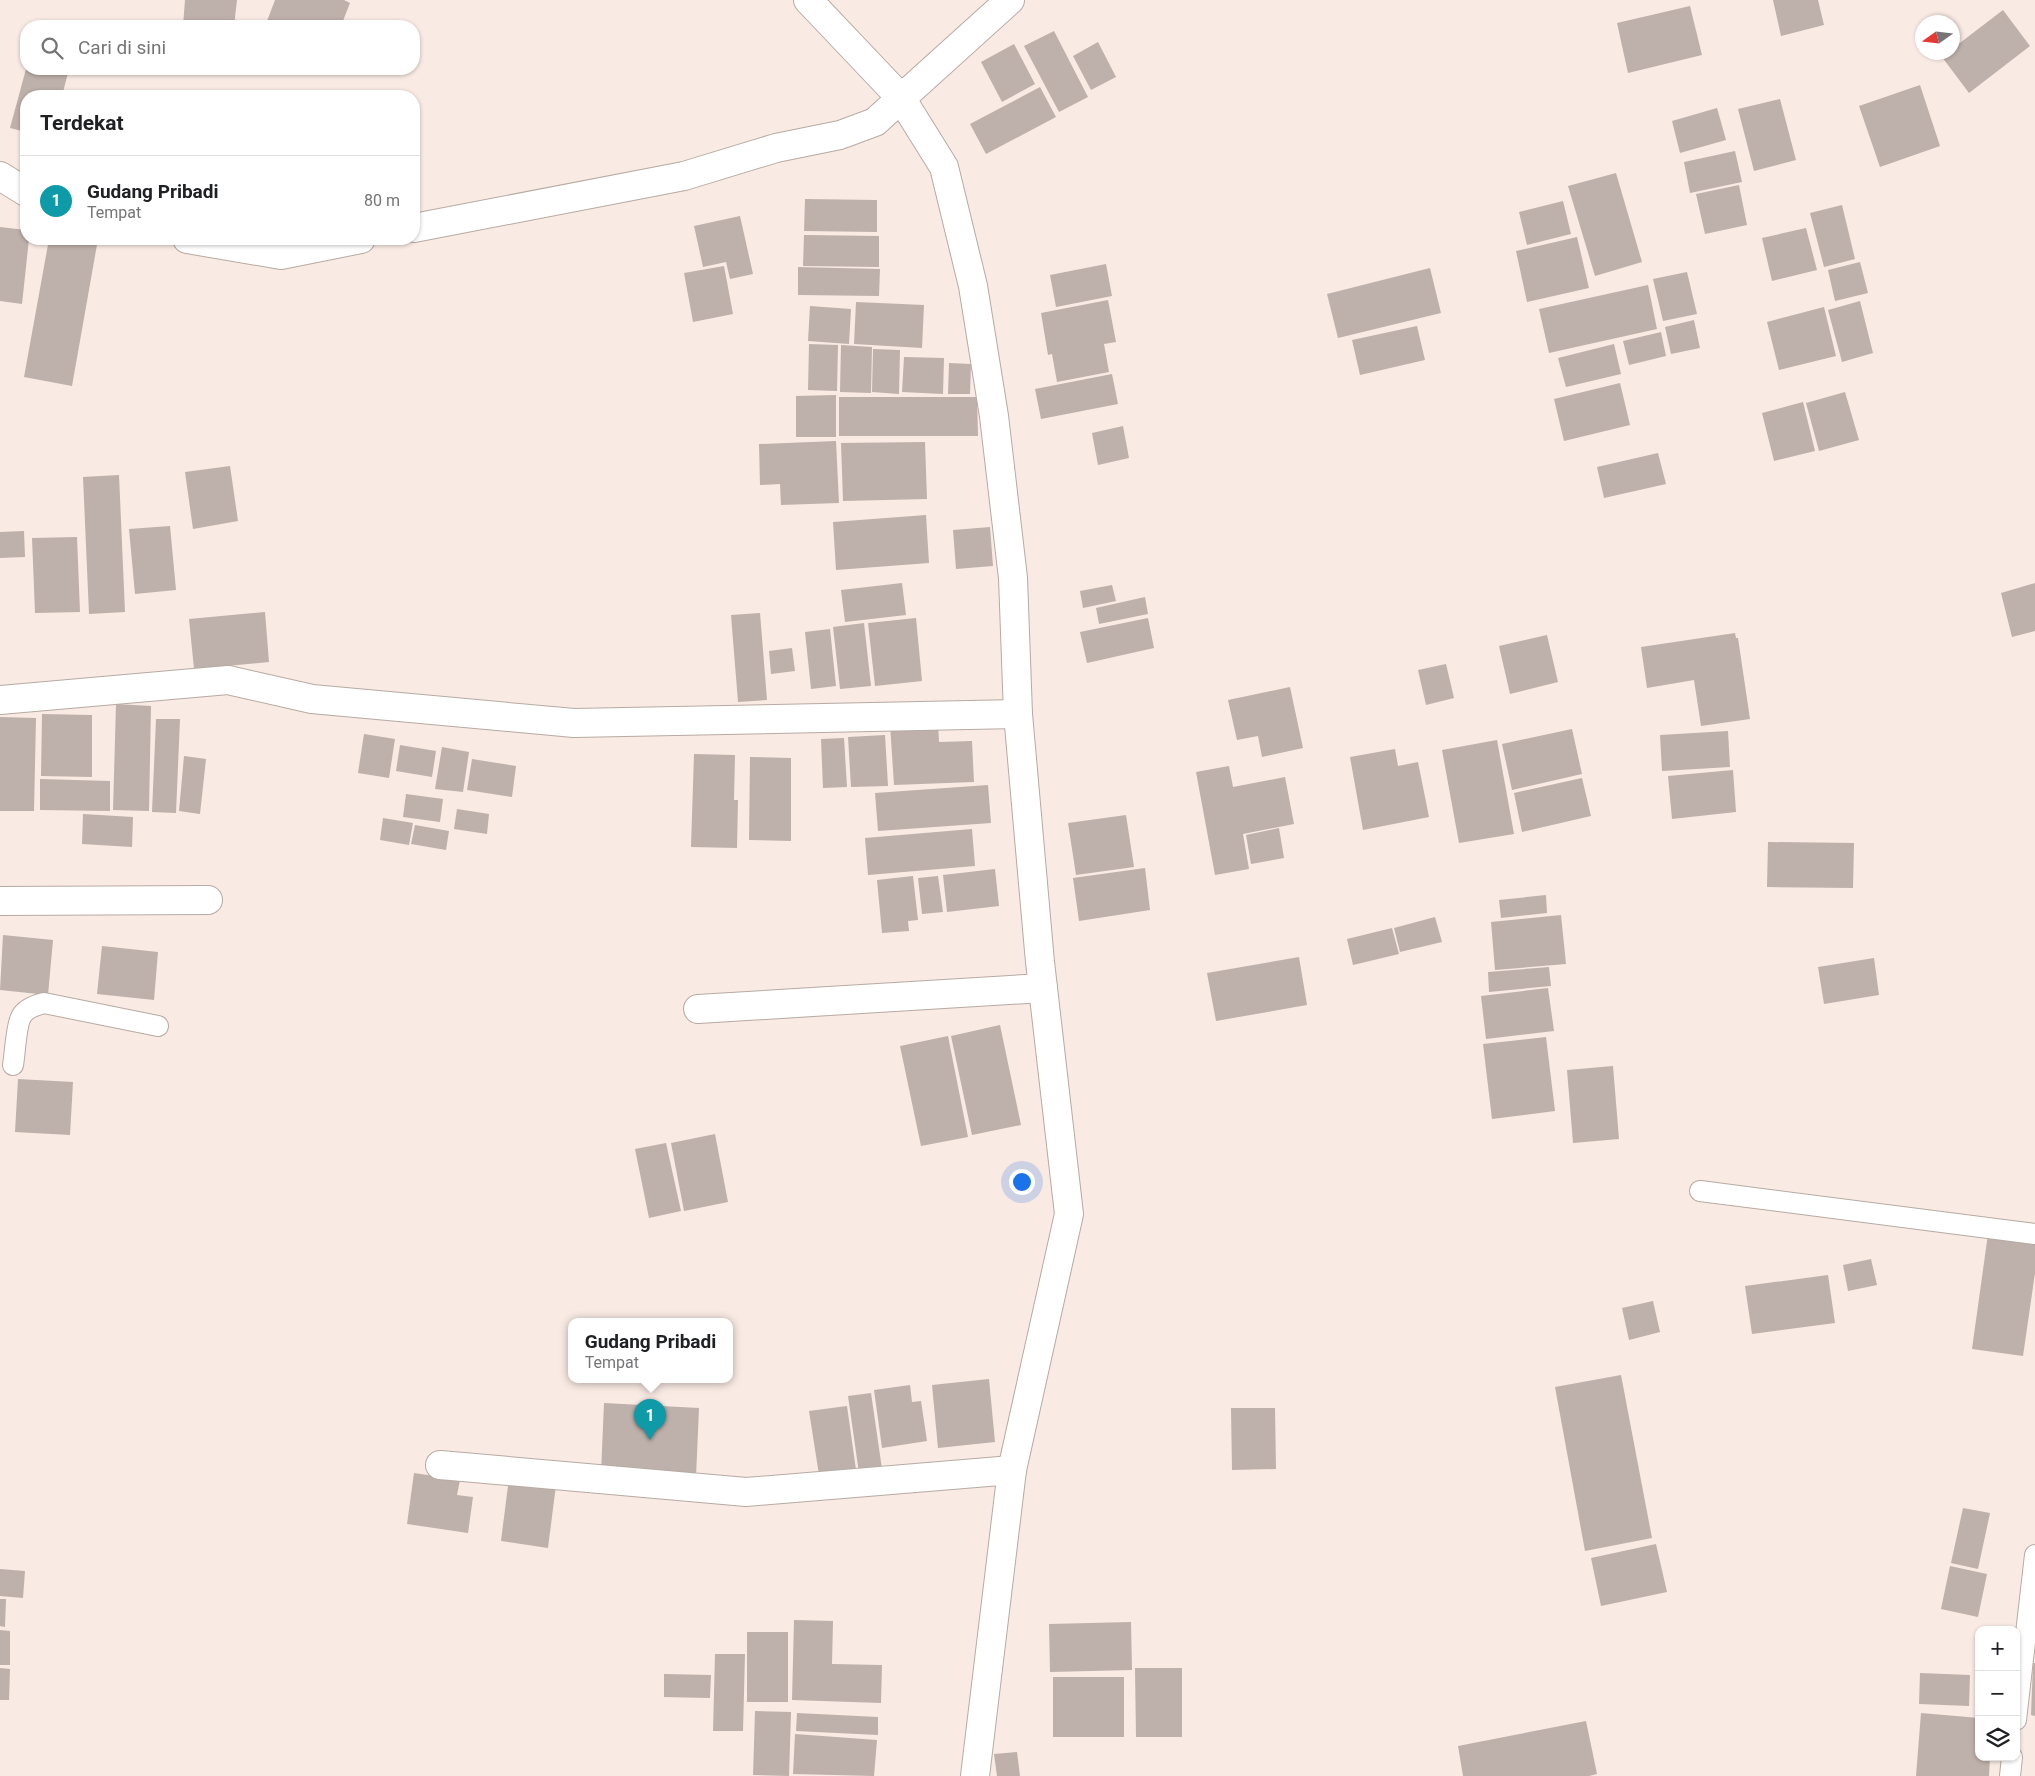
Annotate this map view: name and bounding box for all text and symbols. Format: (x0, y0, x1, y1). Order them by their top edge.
north arrow (1915, 15, 1960, 60)
search box (20, 20, 420, 75)
icon: search (38, 34, 66, 62)
text: Cari di sini (78, 36, 166, 59)
text: Terdekat (40, 111, 124, 135)
text: Gudang Pribadi (87, 180, 219, 203)
text: 1 (51, 191, 61, 210)
text: 80 m (364, 191, 400, 210)
text: Tempat (87, 203, 141, 222)
your location (1009, 1169, 1035, 1195)
popup (568, 1318, 733, 1383)
text: Gudang Pribadi (585, 1330, 716, 1353)
text: Tempat (585, 1353, 639, 1372)
pin: 1 (634, 1399, 666, 1440)
map controls (1975, 1626, 2020, 1761)
button: + (1975, 1626, 2020, 1671)
button: − (1975, 1671, 2020, 1716)
button: layers (1975, 1716, 2020, 1761)

